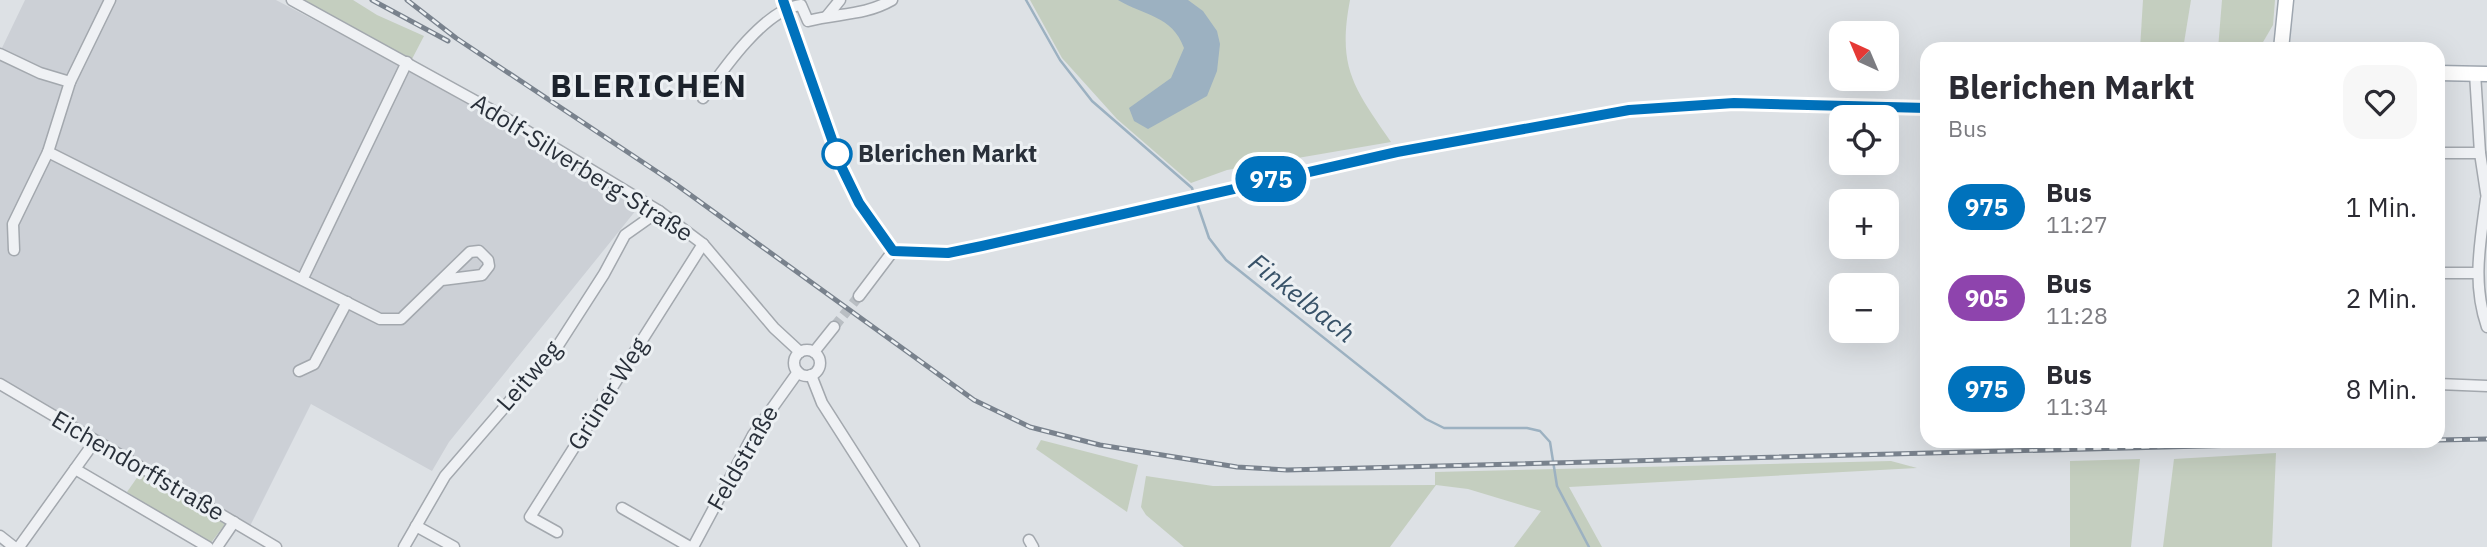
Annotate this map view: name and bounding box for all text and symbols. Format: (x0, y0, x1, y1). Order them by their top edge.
north arrow (1829, 21, 1899, 91)
map controls (1829, 21, 1899, 343)
district label: BLERICHEN (550, 64, 748, 106)
text: Blerichen Markt (1948, 65, 2195, 108)
button: heart (2343, 65, 2417, 139)
street label: Adolf-Silverberg-Straße (466, 86, 699, 248)
button: locate (1829, 105, 1899, 175)
text: Bus (1948, 113, 1987, 143)
place label: Blerichen Markt (858, 137, 1037, 169)
marker: Blerichen Markt (822, 139, 852, 169)
line badge: 975 (1231, 156, 1311, 202)
text: 975 (1249, 163, 1293, 195)
text: Bus (2046, 175, 2092, 209)
button: + (1829, 189, 1899, 259)
text: 1 Min. (2346, 190, 2417, 224)
text: 975 (1965, 191, 2008, 223)
text: 11:27 (2046, 209, 2108, 239)
water label: Finkelbach (1242, 245, 1363, 349)
text: Bus (2046, 266, 2092, 300)
button: − (1829, 273, 1899, 343)
text: 2 Min. (2346, 281, 2417, 315)
text: 905 (1965, 282, 2008, 314)
text: 11:28 (2046, 300, 2108, 330)
street label: Grüner Weg (560, 331, 655, 456)
street label: Leitweg (489, 333, 568, 417)
text: Bus (2046, 357, 2092, 391)
text: 8 Min. (2346, 372, 2417, 406)
text: 975 (1965, 373, 2008, 405)
text: 11:34 (2046, 391, 2108, 421)
street label: Feldstraße (699, 399, 785, 516)
street label: Eichendorffstraße (46, 403, 231, 528)

